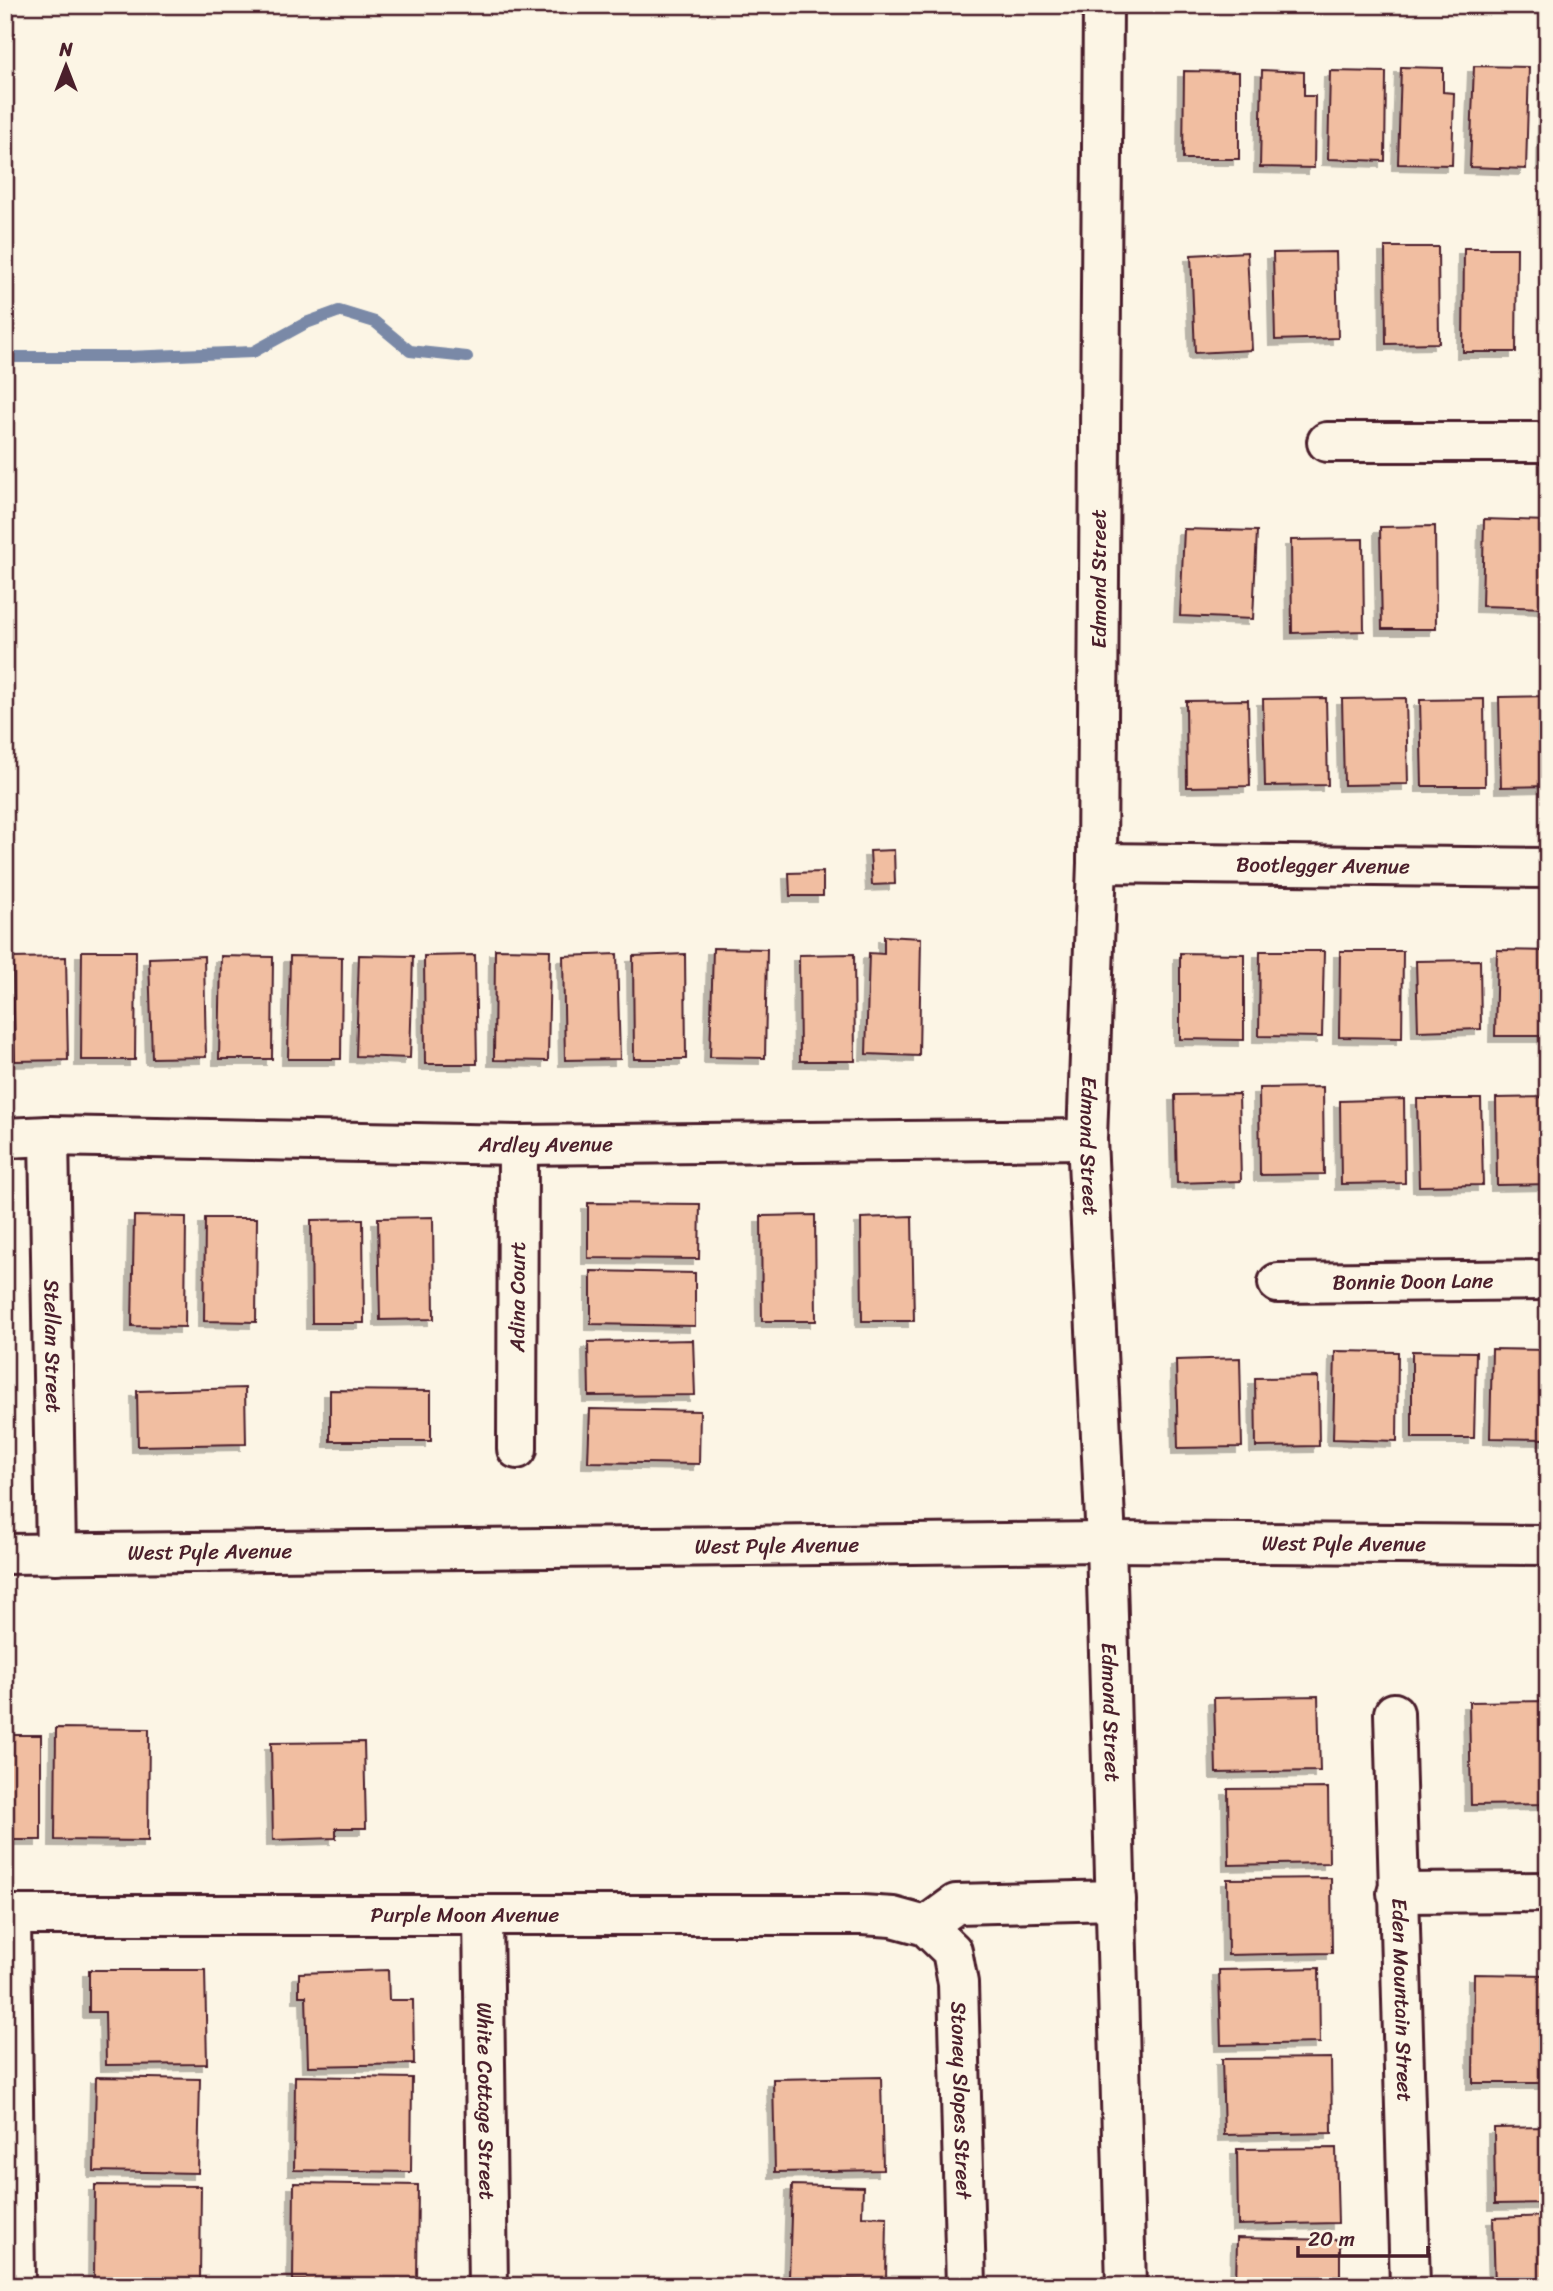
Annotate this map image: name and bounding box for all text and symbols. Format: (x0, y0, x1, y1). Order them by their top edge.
north arrow (32, 32, 102, 102)
text: N (58, 33, 73, 66)
street label: Edmond Street (1080, 509, 1118, 649)
street label: Bootlegger Avenue (1236, 846, 1410, 885)
street label: Edmond Street (1068, 1076, 1110, 1216)
street label: Ardley Avenue (477, 1125, 614, 1164)
street label: Adina Court (498, 1242, 537, 1353)
street label: Bonnie Doon Lane (1332, 1262, 1494, 1301)
street label: Stellan Street (32, 1279, 73, 1413)
street label: West Pyle Avenue (1262, 1524, 1427, 1563)
street label: West Pyle Avenue (695, 1526, 860, 1565)
street label: West Pyle Avenue (128, 1532, 293, 1572)
street label: Edmond Street (1090, 1642, 1131, 1782)
street label: Purple Moon Avenue (371, 1896, 560, 1934)
street label: Eden Mountain Street (1380, 1898, 1424, 2102)
street label: Stoney Slopes Street (939, 2001, 983, 2201)
street label: White Cottage Street (465, 2002, 506, 2200)
scale bar (1298, 2214, 1427, 2258)
text: 20 m (1308, 2220, 1355, 2258)

